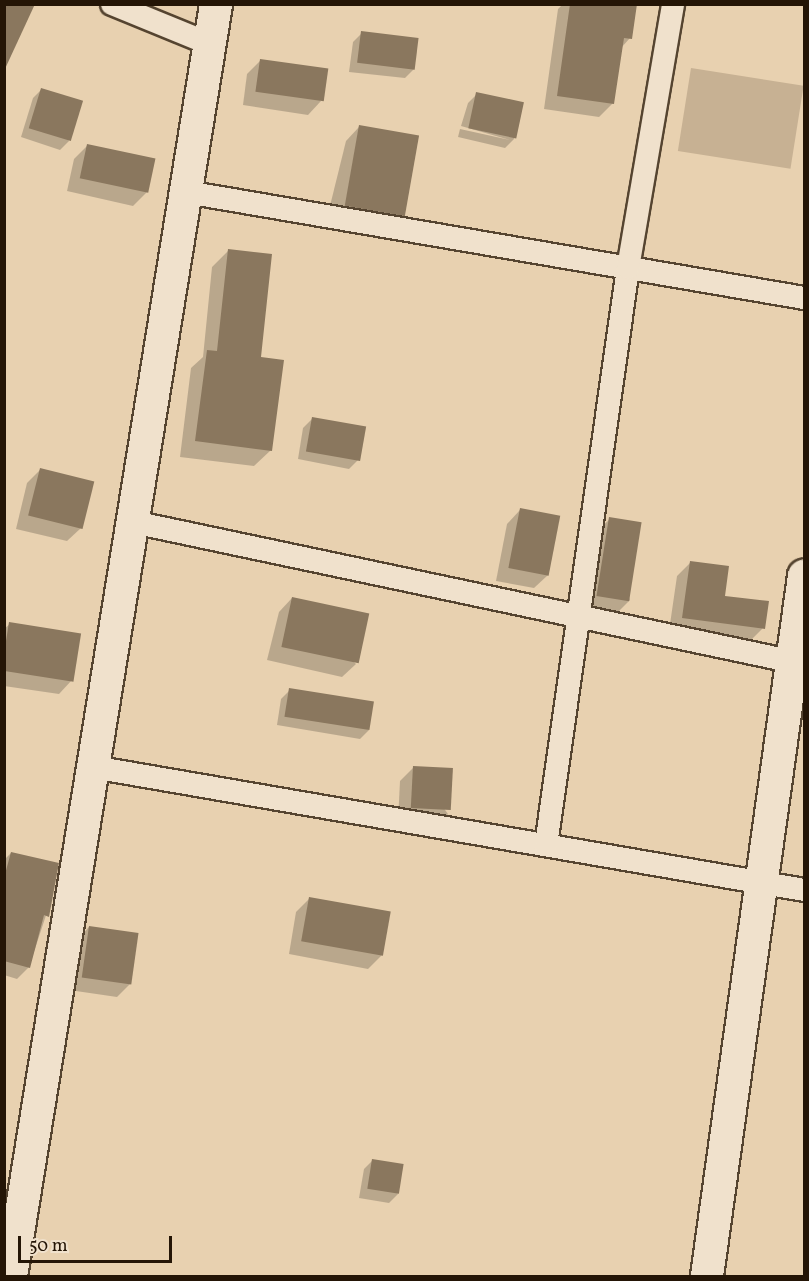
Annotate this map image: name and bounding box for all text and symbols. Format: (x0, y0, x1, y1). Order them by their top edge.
scale bar (21, 1224, 176, 1262)
text: 50 m (29, 1234, 68, 1259)

